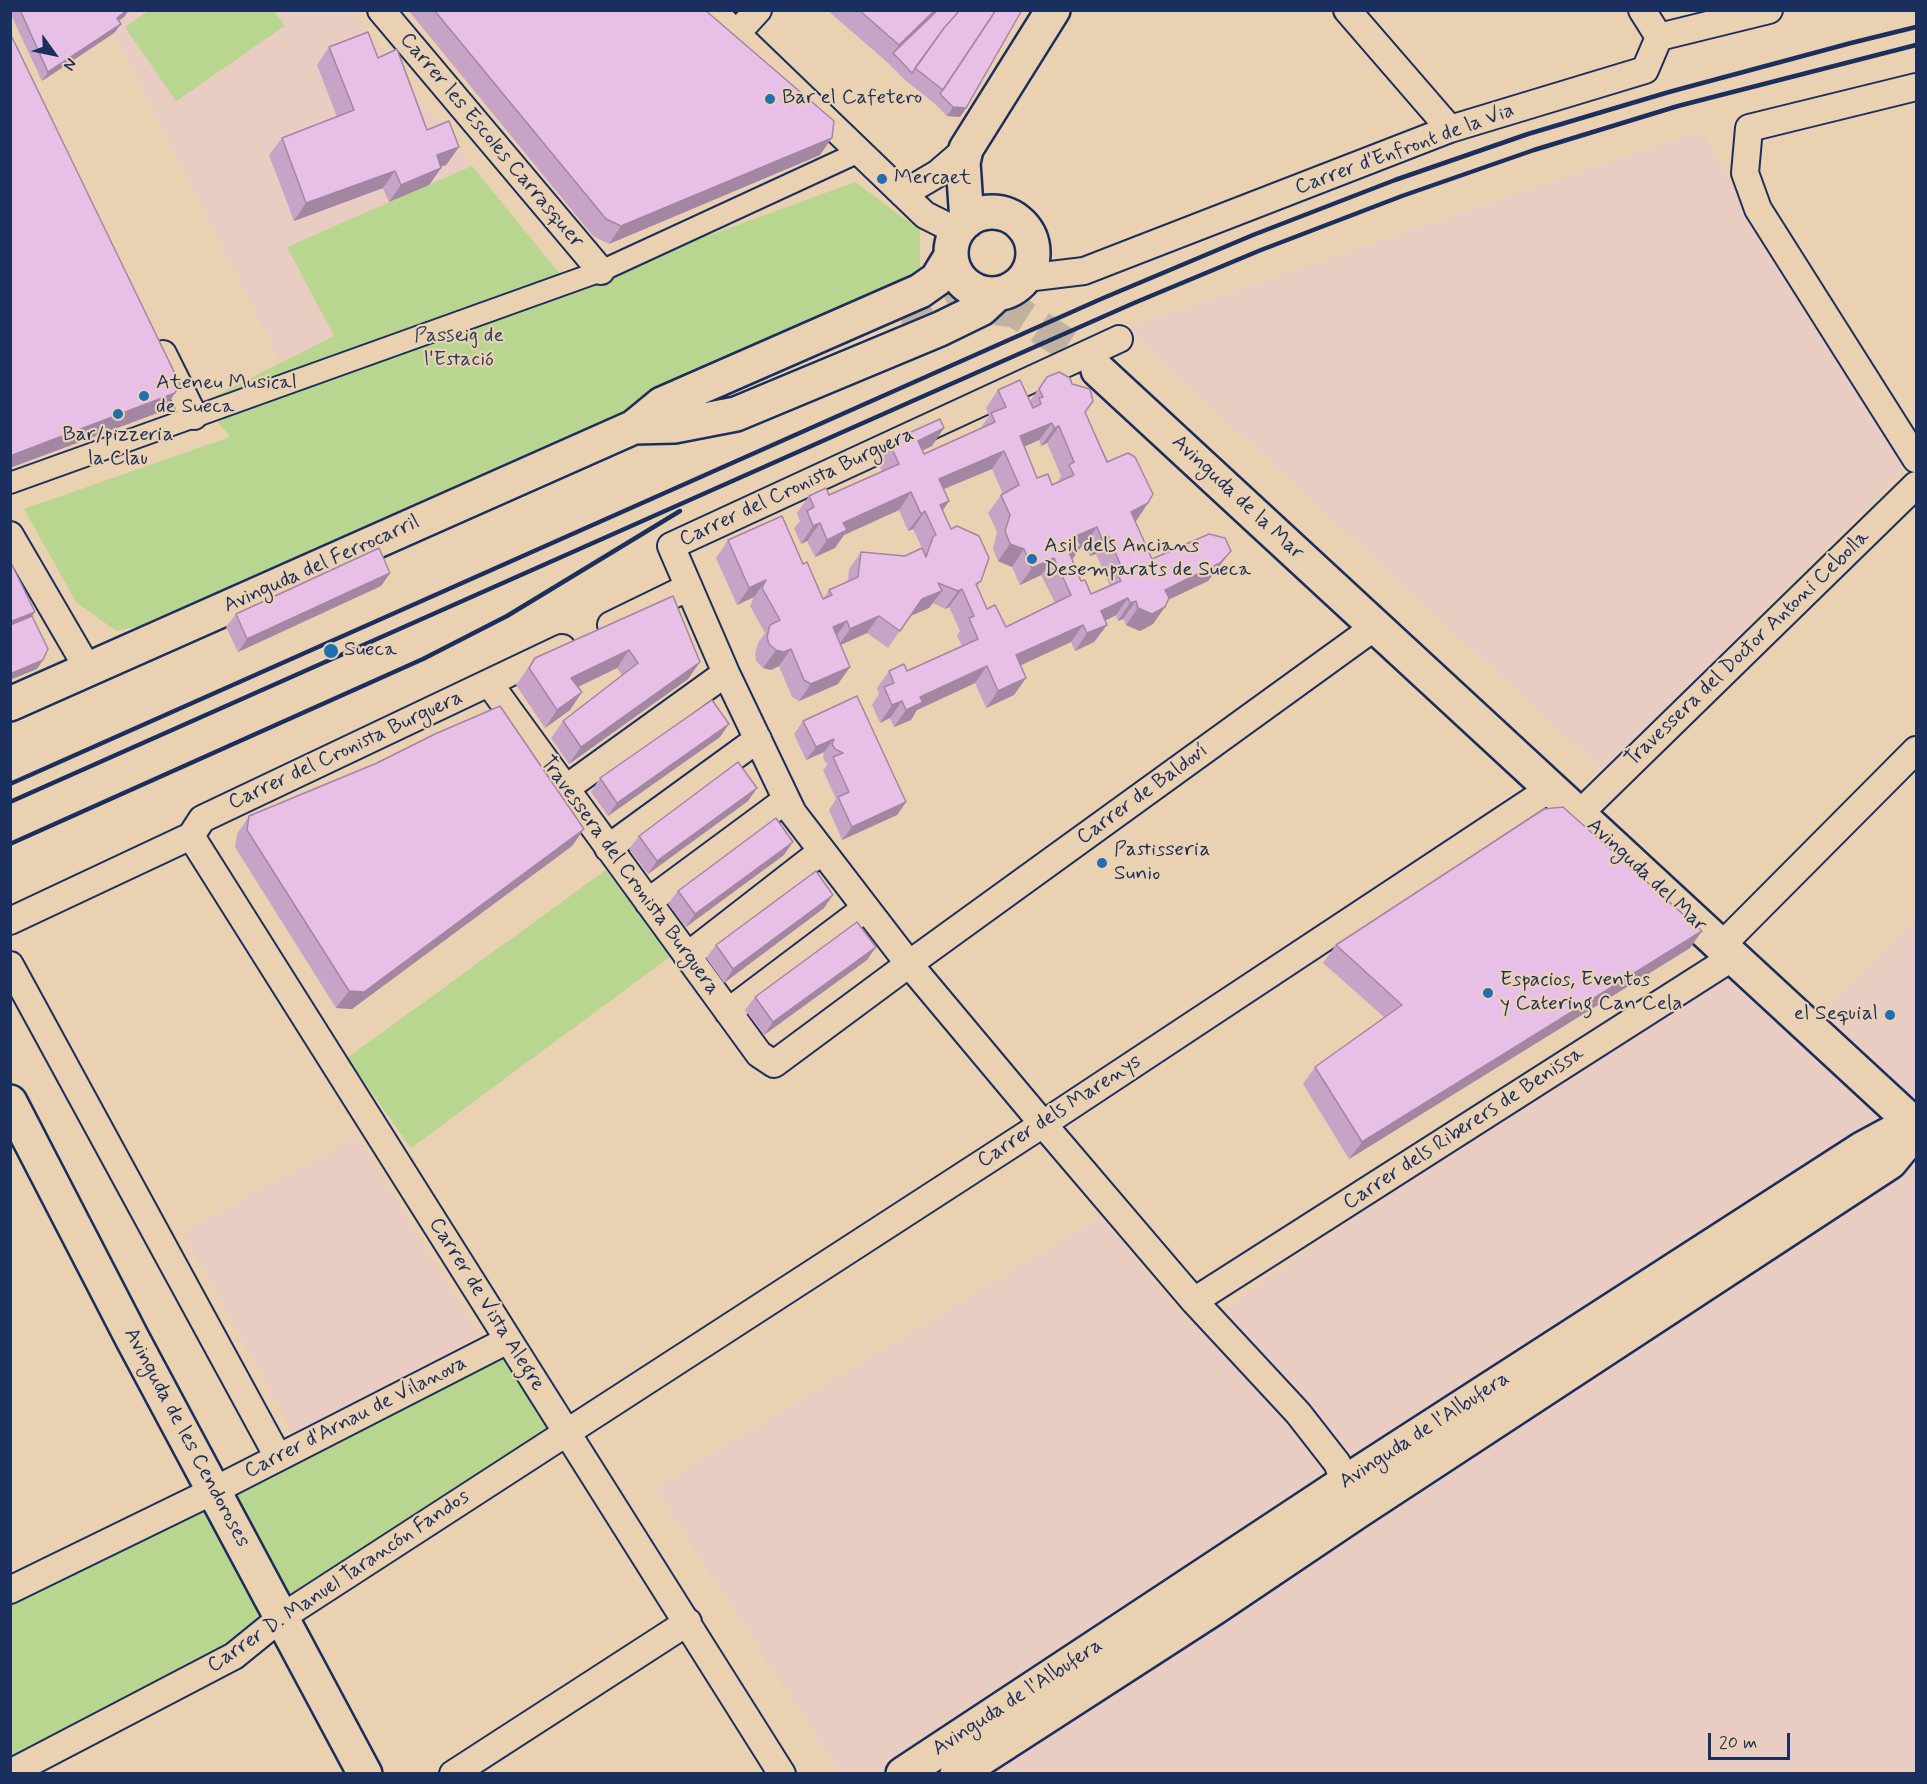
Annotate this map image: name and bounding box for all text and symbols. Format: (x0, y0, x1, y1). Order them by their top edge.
north arrow (24, 24, 84, 84)
street label: Carrer les Escoles Carrasquer (393, 28, 589, 254)
text: N (58, 54, 81, 74)
place label: Bar el Cafetero (782, 86, 922, 112)
marker: Bar el Cafetero (763, 92, 777, 106)
street label: Carrer d'Enfront de la Via (1292, 99, 1518, 201)
place label: Mercaet (894, 166, 971, 192)
marker: Mercaet (875, 172, 889, 186)
park label: Passeig de l'Estació (414, 324, 504, 374)
place label: Ateneu Musical de Sueca (156, 371, 297, 421)
marker: Ateneu Musical de Sueca (137, 389, 151, 403)
marker: Bar/pizzeria la Clau (111, 407, 125, 421)
place label: Bar/pizzeria la Clau (62, 423, 174, 473)
street label: Carrer del Cronista Burguera (676, 423, 918, 553)
street label: Avinguda de la Mar (1166, 430, 1308, 566)
street label: Avinguda del Ferrocarril (220, 510, 424, 620)
street label: Travessera del Doctor Antoni Cebolla (1621, 525, 1875, 773)
place label: Asil dels Ancians Desemparats de Sueca (1044, 534, 1251, 584)
marker: Asil dels Ancians Desemparats de Sueca (1025, 552, 1039, 566)
place label: Sueca (344, 638, 397, 664)
marker: Sueca (322, 642, 340, 660)
street label: Carrer del Cronista Burguera (225, 686, 467, 816)
street label: Carrer de Baldoví (1072, 739, 1214, 851)
street label: Travessera del Cronista Burguera (534, 751, 724, 1001)
street label: Avinguda del Mar (1581, 814, 1711, 938)
place label: Pastisseria Sunio (1114, 838, 1210, 888)
marker: Pastisseria Sunio (1095, 856, 1109, 870)
place label: Espacios, Eventos y Catering Can Cela (1500, 968, 1682, 1018)
marker: Espacios, Eventos y Catering Can Cela (1481, 986, 1495, 1000)
place label: el Sequial (1794, 1002, 1878, 1028)
marker: el Sequial (1883, 1008, 1897, 1022)
street label: Carrer dels Riberers de Benissa (1339, 1042, 1589, 1216)
street label: Carrer dels Marenys (973, 1050, 1147, 1174)
street label: Carrer de Vista Alegre (422, 1214, 550, 1396)
street label: Avinguda de les Cendoroses (117, 1324, 255, 1552)
street label: Carrer d'Arnau de Vilanova (241, 1351, 471, 1485)
street label: Avinguda de l'Albufera (1335, 1367, 1515, 1495)
street label: Carrer D. Manuel Tarancón Fandos (203, 1485, 475, 1679)
street label: Avinguda de l'Albufera (928, 1634, 1108, 1762)
scale bar (1711, 1721, 1794, 1759)
text: 20 m (1719, 1731, 1757, 1755)

